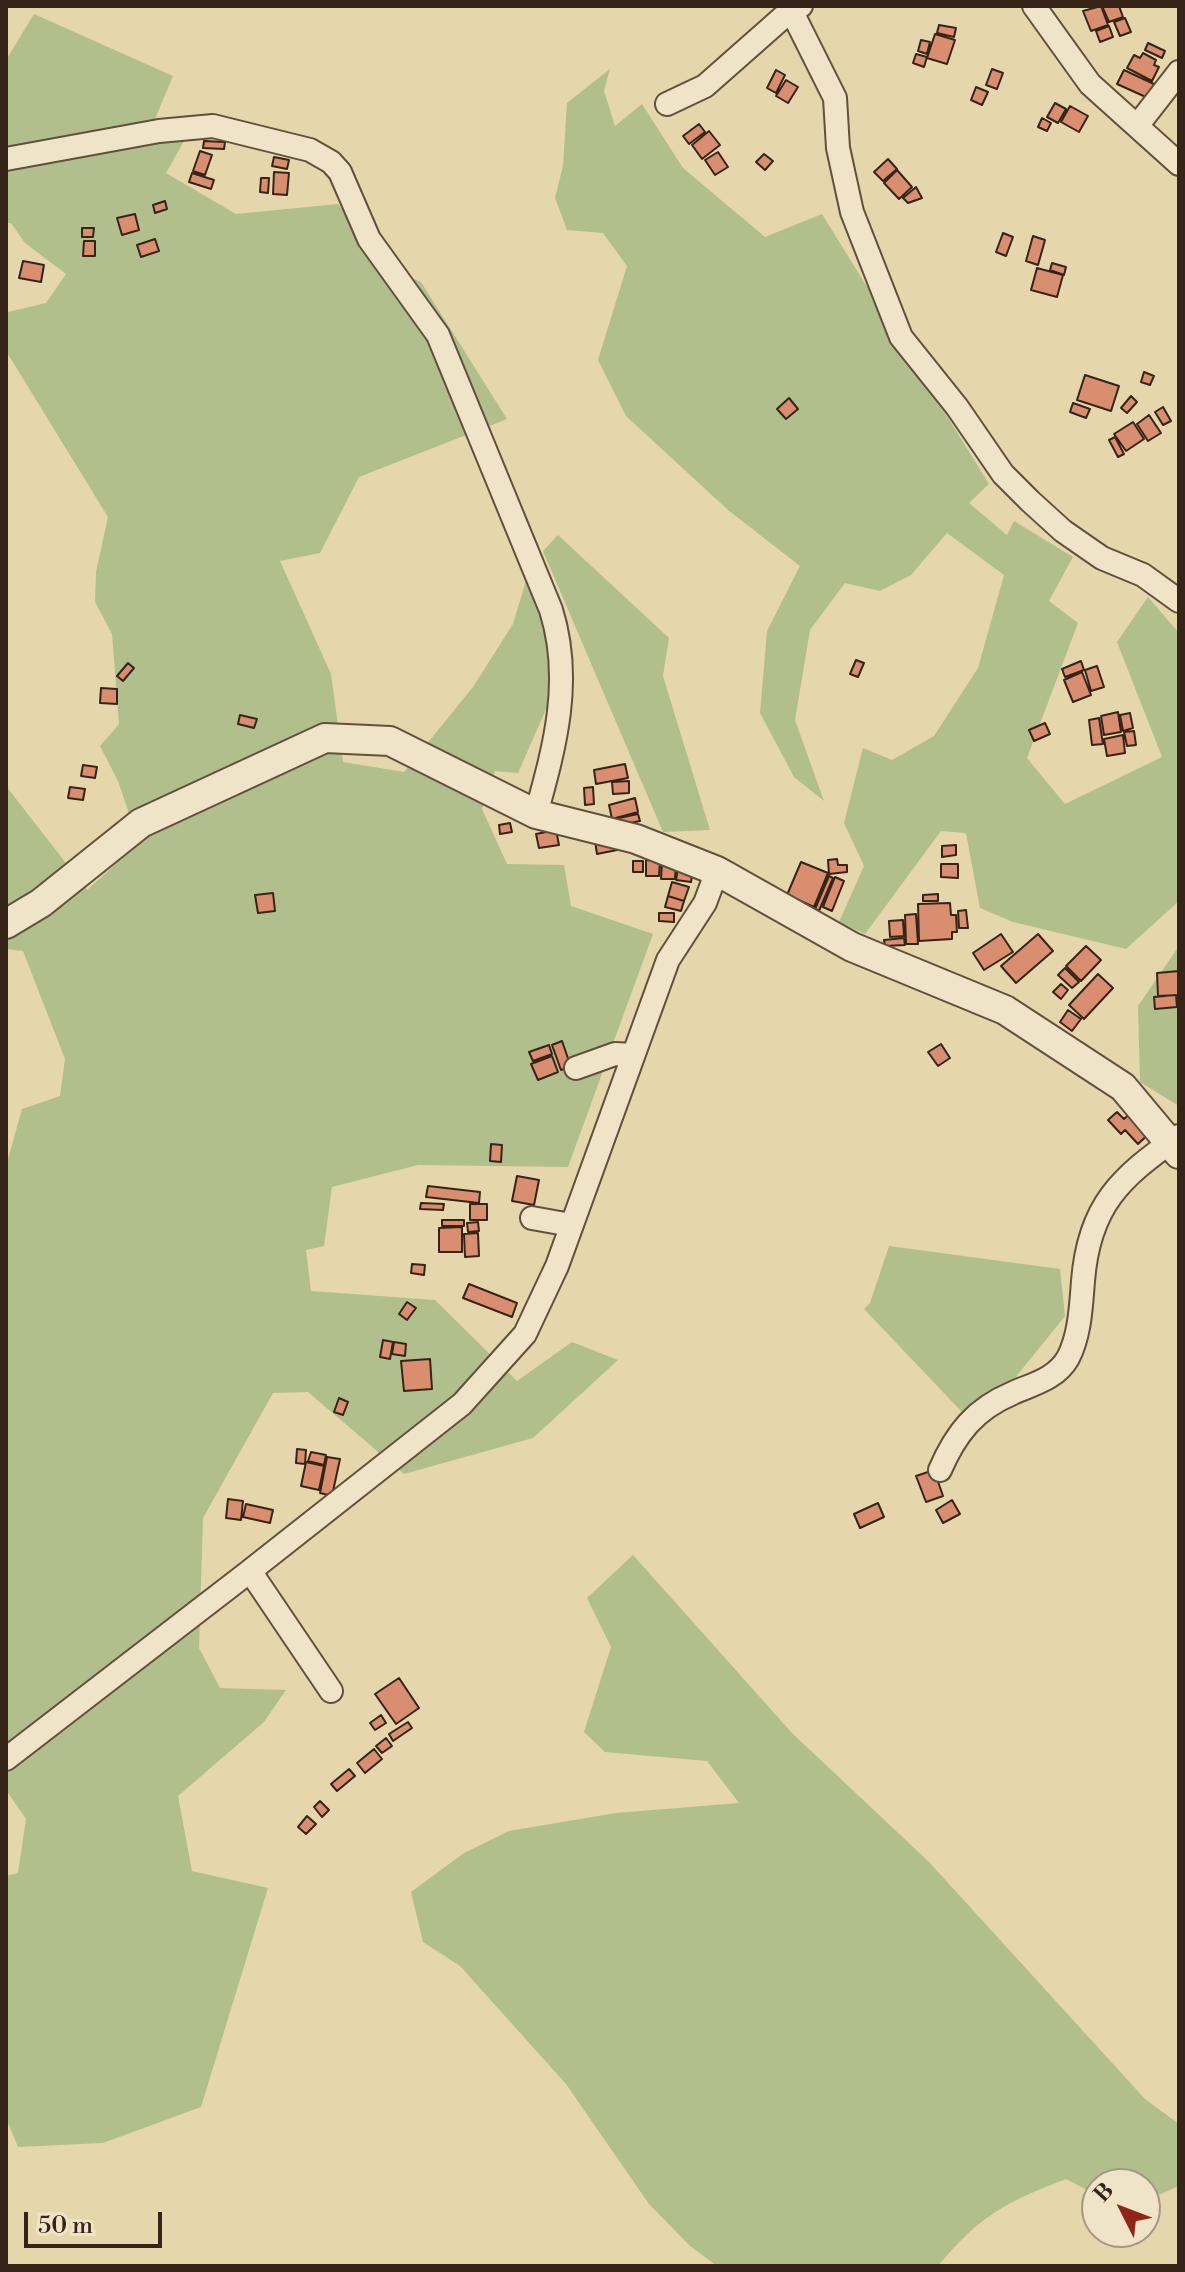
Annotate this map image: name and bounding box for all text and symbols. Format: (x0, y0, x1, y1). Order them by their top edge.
north arrow (1081, 2168, 1161, 2248)
text: B (1089, 2178, 1120, 2208)
scale bar (28, 2196, 166, 2246)
text: 50 m (38, 2211, 93, 2241)

